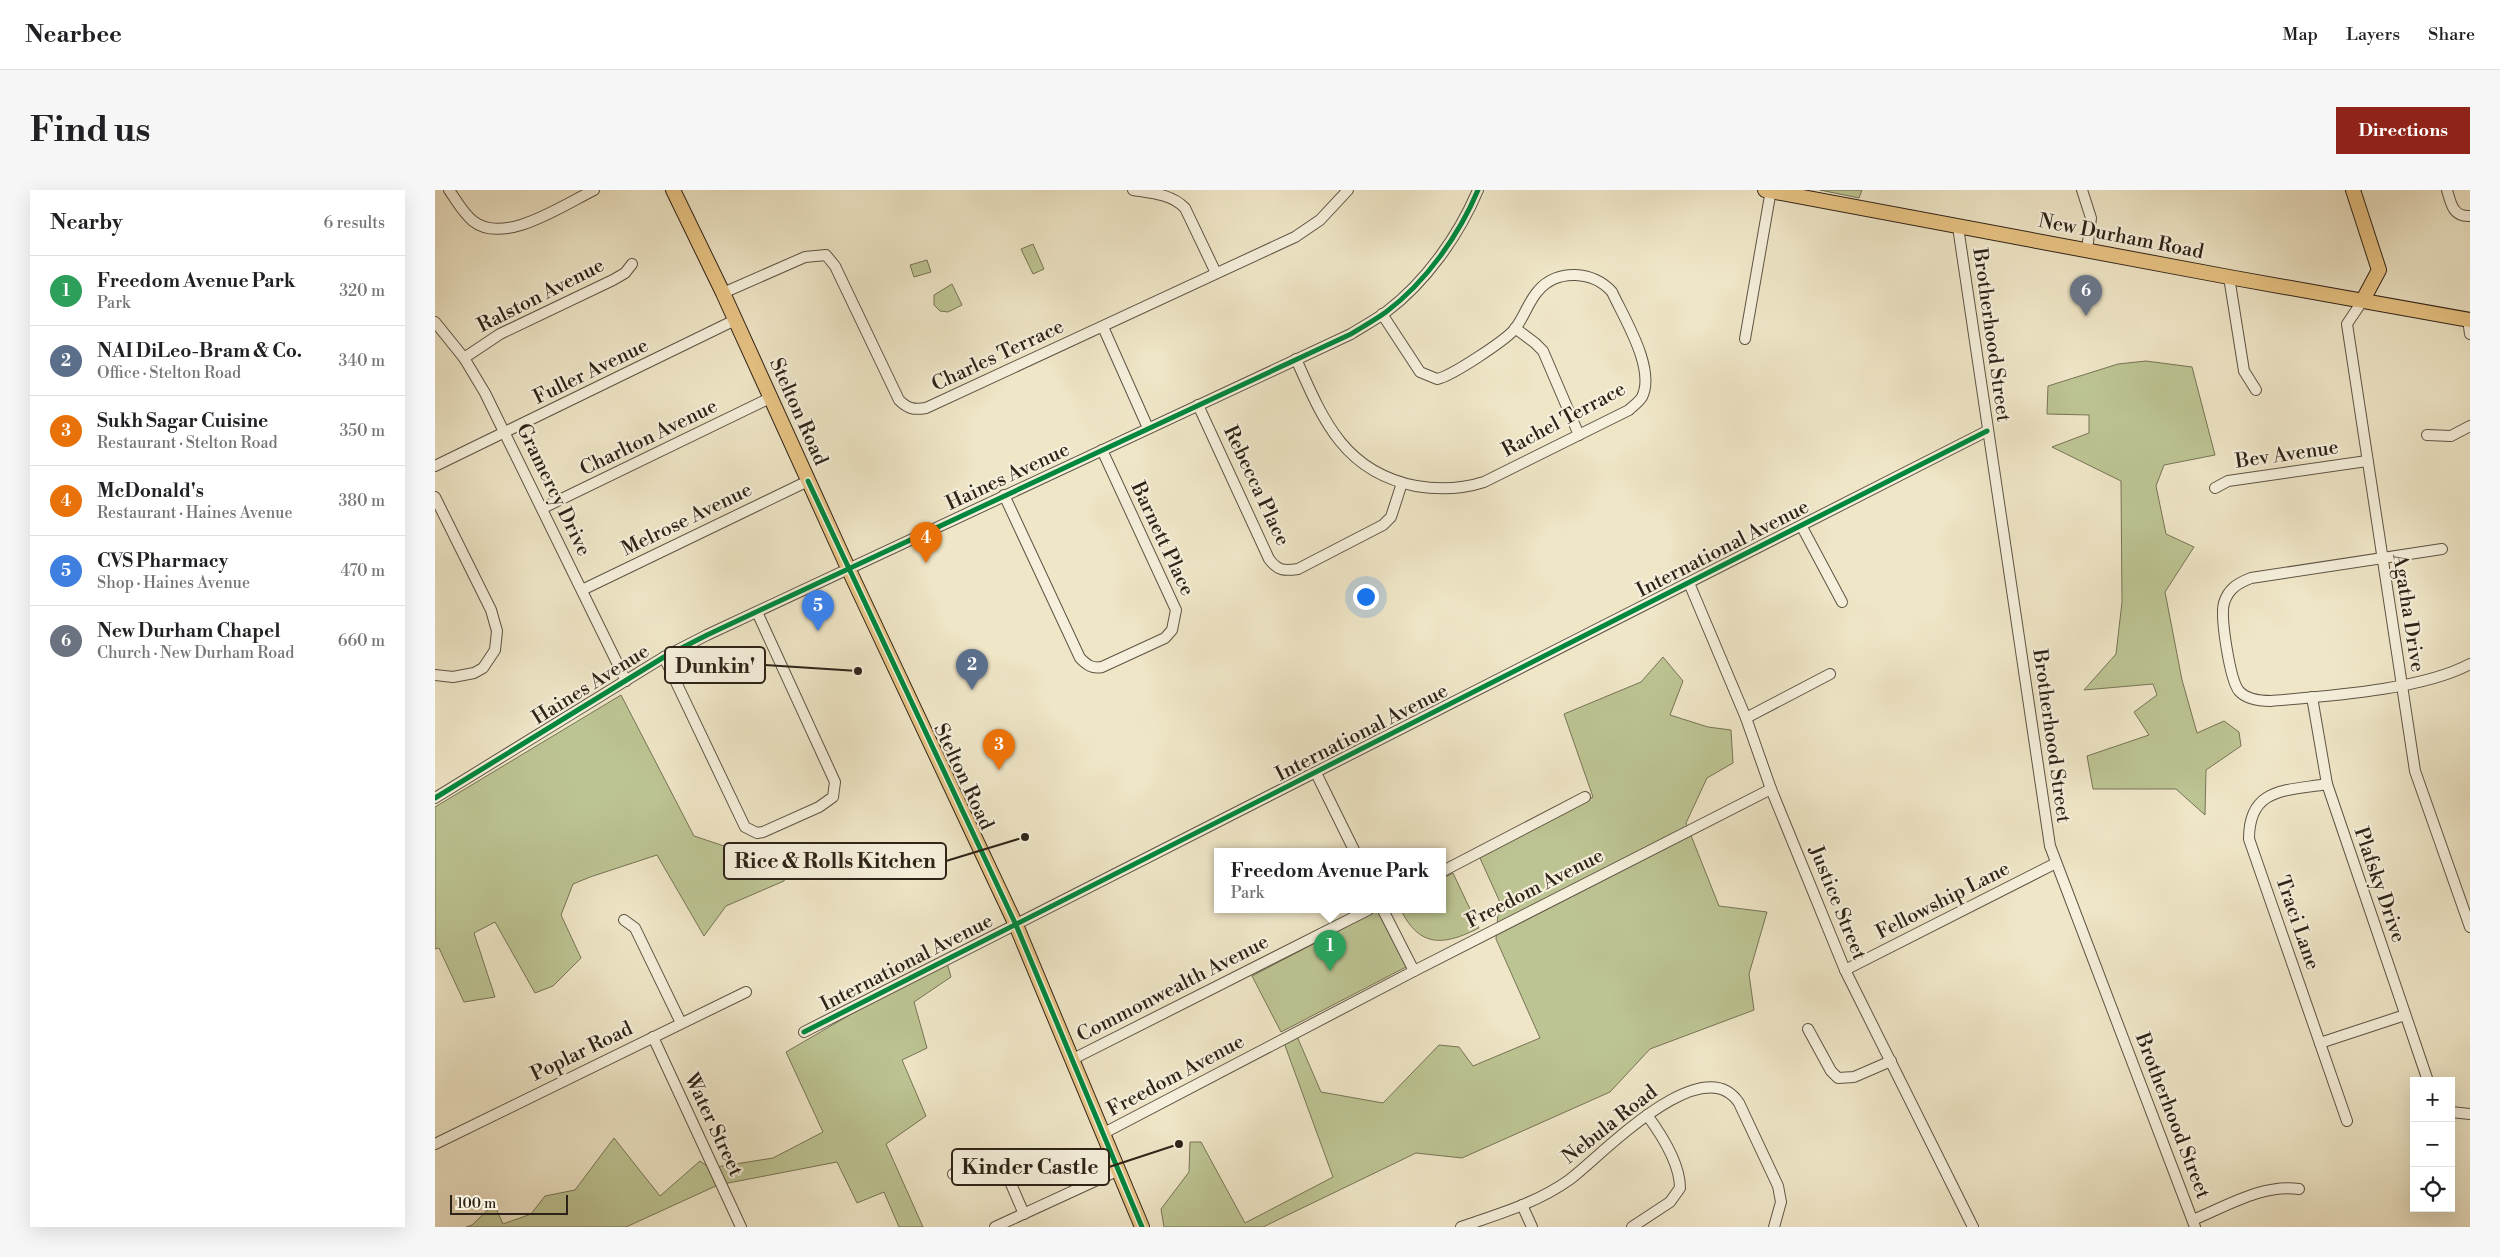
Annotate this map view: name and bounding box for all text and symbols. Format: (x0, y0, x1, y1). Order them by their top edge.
text: Nearbee (25, 20, 122, 50)
text: Map (2283, 23, 2318, 46)
text: Layers (2346, 23, 2400, 46)
text: Share (2428, 23, 2475, 46)
button: Directions (2336, 107, 2470, 154)
text: Find us (30, 109, 150, 152)
street label: New Durham Road (2036, 209, 2206, 265)
text: Nearby (50, 210, 123, 236)
text: 6 results (324, 213, 385, 233)
street label: Brotherhood Street (1966, 245, 2016, 424)
street label: Ralston Avenue (473, 253, 609, 339)
text: Freedom Avenue Park (97, 269, 295, 293)
pin: 6 (2070, 275, 2102, 316)
text: 1 (62, 281, 70, 301)
text: 320 m (339, 281, 385, 301)
text: Park (97, 293, 130, 313)
street label: Charles Terrace (928, 314, 1068, 398)
street label: Fuller Avenue (529, 333, 653, 411)
text: NAI DiLeo-Bram & Co. (97, 339, 302, 363)
text: 2 (61, 351, 71, 371)
text: 340 m (338, 351, 385, 371)
street label: Stelton Road (763, 354, 833, 470)
text: Office · Stelton Road (97, 363, 241, 383)
street label: Rachel Terrace (1498, 377, 1630, 463)
street label: Charlton Avenue (576, 394, 722, 482)
text: Sukh Sagar Cuisine (97, 409, 268, 433)
street label: Gramercy Drive (510, 420, 596, 560)
text: 3 (61, 421, 71, 441)
text: 350 m (339, 421, 385, 441)
street label: Rebecca Place (1217, 422, 1295, 550)
text: Restaurant · Stelton Road (97, 433, 278, 453)
street label: Bev Avenue (2233, 435, 2340, 475)
street label: Haines Avenue (942, 437, 1074, 517)
street label: Barnett Place (1124, 477, 1199, 600)
street label: Melrose Avenue (618, 478, 756, 562)
text: McDonald's (97, 479, 204, 503)
text: 4 (61, 491, 71, 511)
text: 380 m (338, 491, 385, 511)
street label: International Avenue (1632, 495, 1814, 603)
text: Restaurant · Haines Avenue (97, 503, 293, 523)
pin: 4 (910, 522, 942, 563)
text: CVS Pharmacy (97, 549, 228, 573)
street label: Agatha Drive (2386, 551, 2430, 674)
text: 5 (61, 561, 71, 581)
text: 470 m (341, 561, 385, 581)
text: Shop · Haines Avenue (97, 573, 250, 593)
your location (1353, 584, 1379, 610)
pin: 5 (802, 590, 834, 631)
text: New Durham Chapel (97, 619, 280, 643)
text: 6 (61, 631, 71, 651)
text: 660 m (338, 631, 385, 651)
street label: Haines Avenue (528, 639, 654, 731)
text: Church · New Durham Road (97, 643, 294, 663)
street label: Brotherhood Street (2026, 646, 2076, 825)
callout: Dunkin' (665, 647, 765, 683)
pin: 2 (956, 649, 988, 690)
text: Dunkin' (675, 654, 755, 680)
street label: International Avenue (1271, 679, 1453, 787)
street label: Stelton Road (927, 720, 999, 835)
pin: 3 (983, 729, 1015, 770)
street label: Plafsky Drive (2348, 824, 2410, 946)
street label: Justice Street (1802, 841, 1871, 964)
callout: Rice & Rolls Kitchen (724, 843, 946, 879)
street label: Freedom Avenue (1462, 843, 1608, 935)
popup (1214, 848, 1446, 913)
text: Rice & Rolls Kitchen (734, 849, 936, 875)
street label: Fellowship Lane (1872, 856, 2014, 946)
text: Freedom Avenue Park (1231, 859, 1429, 883)
street label: Traci Lane (2269, 873, 2325, 973)
text: Park (1231, 883, 1264, 903)
street label: International Avenue (816, 909, 998, 1017)
street label: Commonwealth Avenue (1073, 930, 1273, 1048)
pin: 1 (1314, 930, 1346, 971)
street label: Poplar Road (527, 1016, 638, 1087)
street label: Freedom Avenue (1103, 1029, 1249, 1123)
street label: Brotherhood Street (2129, 1029, 2215, 1202)
street label: Water Street (678, 1068, 748, 1181)
map controls (2410, 1077, 2455, 1212)
button: + (2410, 1077, 2455, 1122)
street label: Nebula Road (1557, 1080, 1663, 1170)
button: − (2410, 1122, 2455, 1167)
callout: Kinder Castle (952, 1149, 1109, 1185)
text: Kinder Castle (962, 1155, 1098, 1181)
button: locate (2410, 1167, 2455, 1212)
scale bar (450, 1192, 567, 1215)
text: 100 m (457, 1195, 496, 1213)

